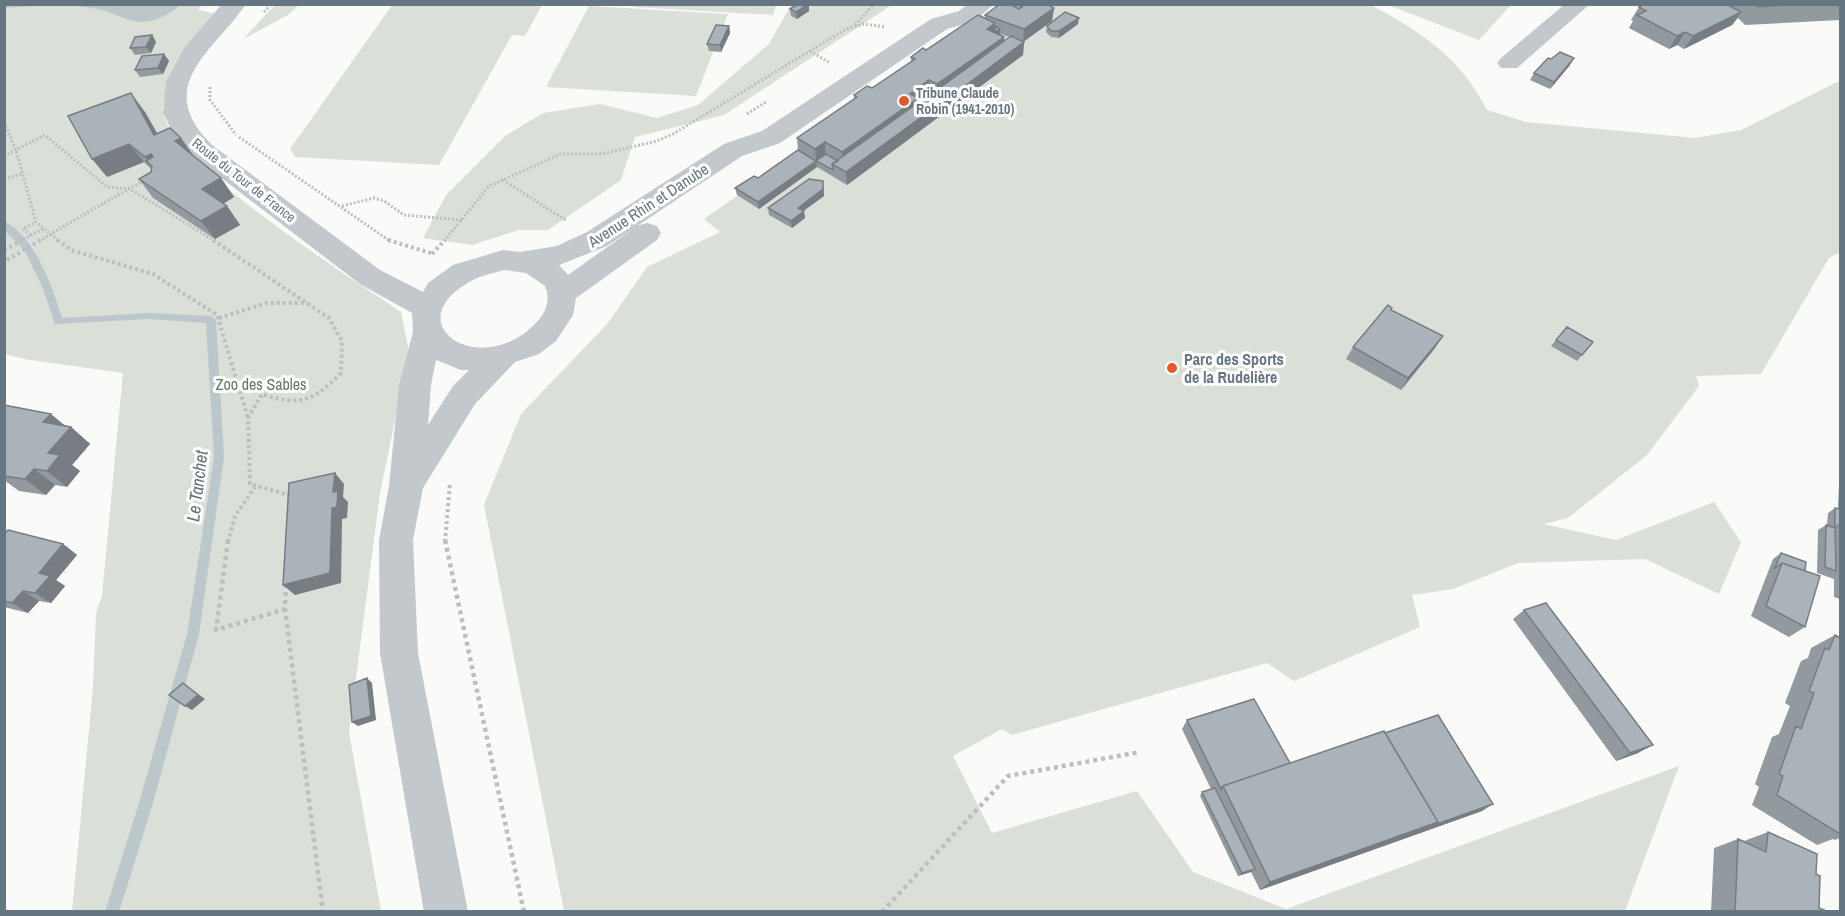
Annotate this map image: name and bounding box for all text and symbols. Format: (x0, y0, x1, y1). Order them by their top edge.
place label: Tribune Claude Robin (1941-2010) (916, 84, 1014, 118)
marker: Tribune Claude Robin (1941-2010) (897, 94, 911, 108)
street label: Route du Tour de France (188, 134, 300, 226)
street label: Avenue Rhin et Danube (583, 158, 713, 253)
place label: Parc des Sports de la Rudelière (1184, 348, 1284, 388)
marker: Parc des Sports de la Rudelière (1165, 361, 1179, 375)
park label: Zoo des Sables (215, 373, 307, 395)
water label: Le Tanchet (180, 448, 214, 523)

